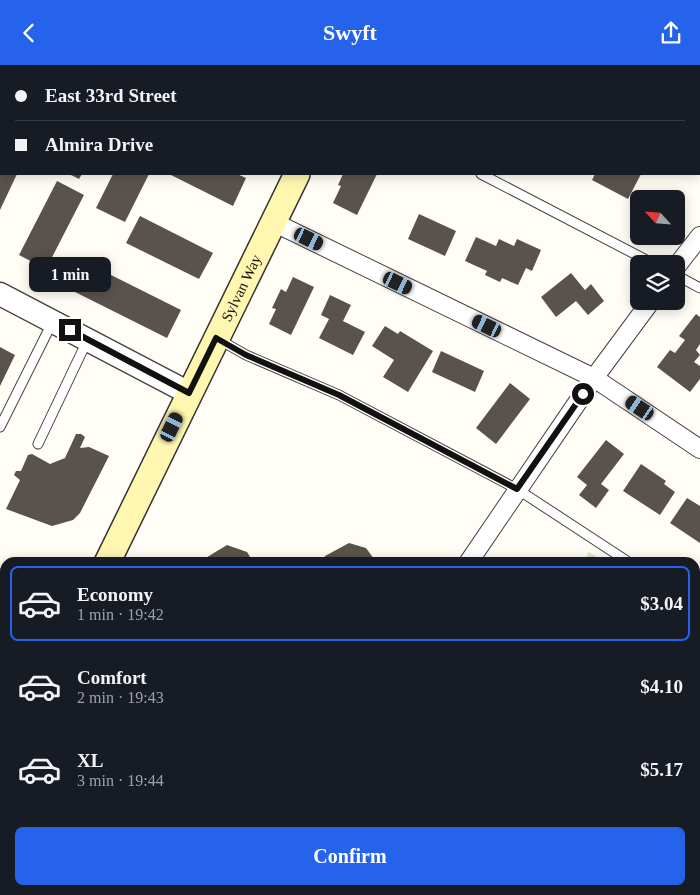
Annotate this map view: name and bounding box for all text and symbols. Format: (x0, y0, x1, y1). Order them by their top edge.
icon: back (15, 19, 43, 47)
icon: share (657, 19, 685, 47)
text: Swyft (323, 20, 377, 45)
text: East 33rd Street (45, 85, 177, 106)
text: Almira Drive (45, 134, 153, 155)
north arrow (630, 190, 685, 245)
map controls (630, 190, 685, 310)
car (292, 226, 325, 252)
street label: Sylvan Way (218, 252, 265, 324)
button: layers (630, 255, 685, 310)
callout: 1 min (29, 257, 111, 293)
text: 1 min (51, 266, 89, 283)
car (381, 270, 414, 296)
car (470, 313, 503, 339)
route end (59, 319, 81, 341)
route start (572, 383, 594, 405)
car (623, 393, 656, 423)
car (158, 410, 185, 444)
icon: car (17, 581, 62, 626)
text: Economy (77, 584, 153, 605)
text: $3.04 (640, 593, 683, 614)
text: 1 min · 19:42 (77, 606, 164, 623)
icon: car (17, 664, 62, 709)
text: Comfort (77, 667, 147, 688)
text: $4.10 (640, 676, 683, 697)
text: 2 min · 19:43 (77, 689, 164, 706)
icon: car (17, 747, 62, 792)
text: XL (77, 750, 103, 771)
text: $5.17 (640, 759, 683, 780)
text: 3 min · 19:44 (77, 772, 164, 789)
button: Confirm (15, 827, 685, 885)

